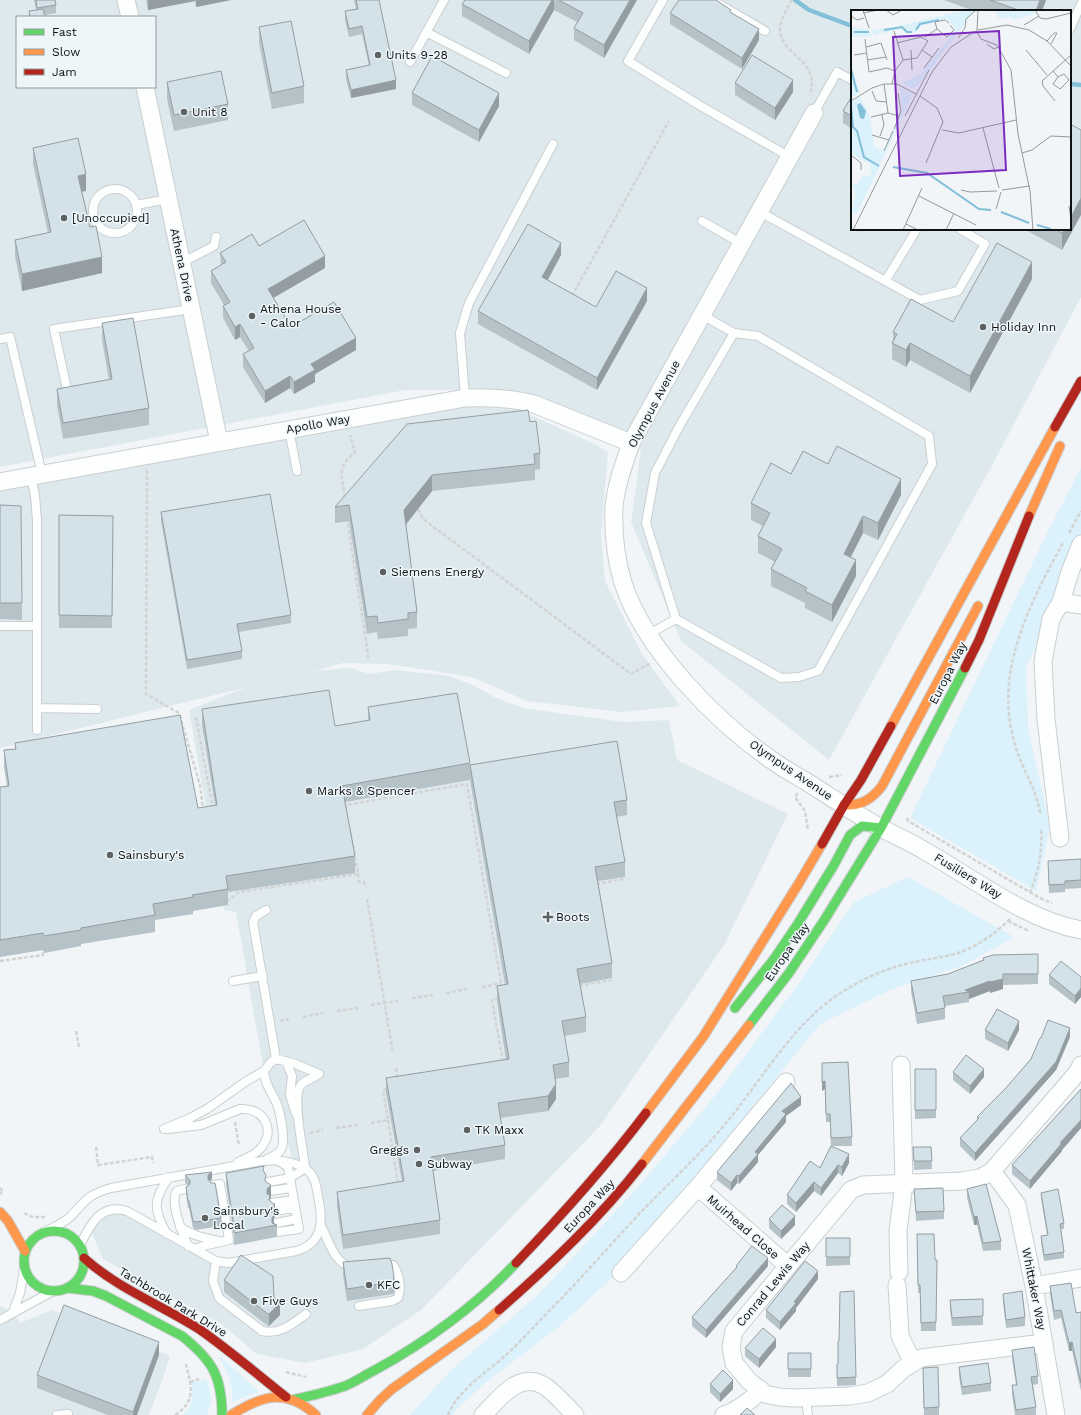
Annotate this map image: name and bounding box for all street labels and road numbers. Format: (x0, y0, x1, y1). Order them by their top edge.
street label: Athena Drive (167, 227, 197, 303)
street label: Olympus Avenue (625, 358, 683, 450)
street label: Apollo Way (285, 411, 352, 437)
street label: Europa Way (926, 639, 970, 707)
street label: Olympus Avenue (747, 737, 835, 803)
street label: Fusiliers Way (932, 850, 1005, 902)
street label: Europa Way (762, 919, 813, 984)
street label: Europa Way (561, 1176, 618, 1236)
street label: Muirhead Close (704, 1192, 782, 1262)
street label: Conrad Lewis Way (733, 1238, 813, 1329)
street label: Whittaker Way (1019, 1247, 1049, 1332)
street label: Tachbrook Park Drive (116, 1264, 230, 1340)

